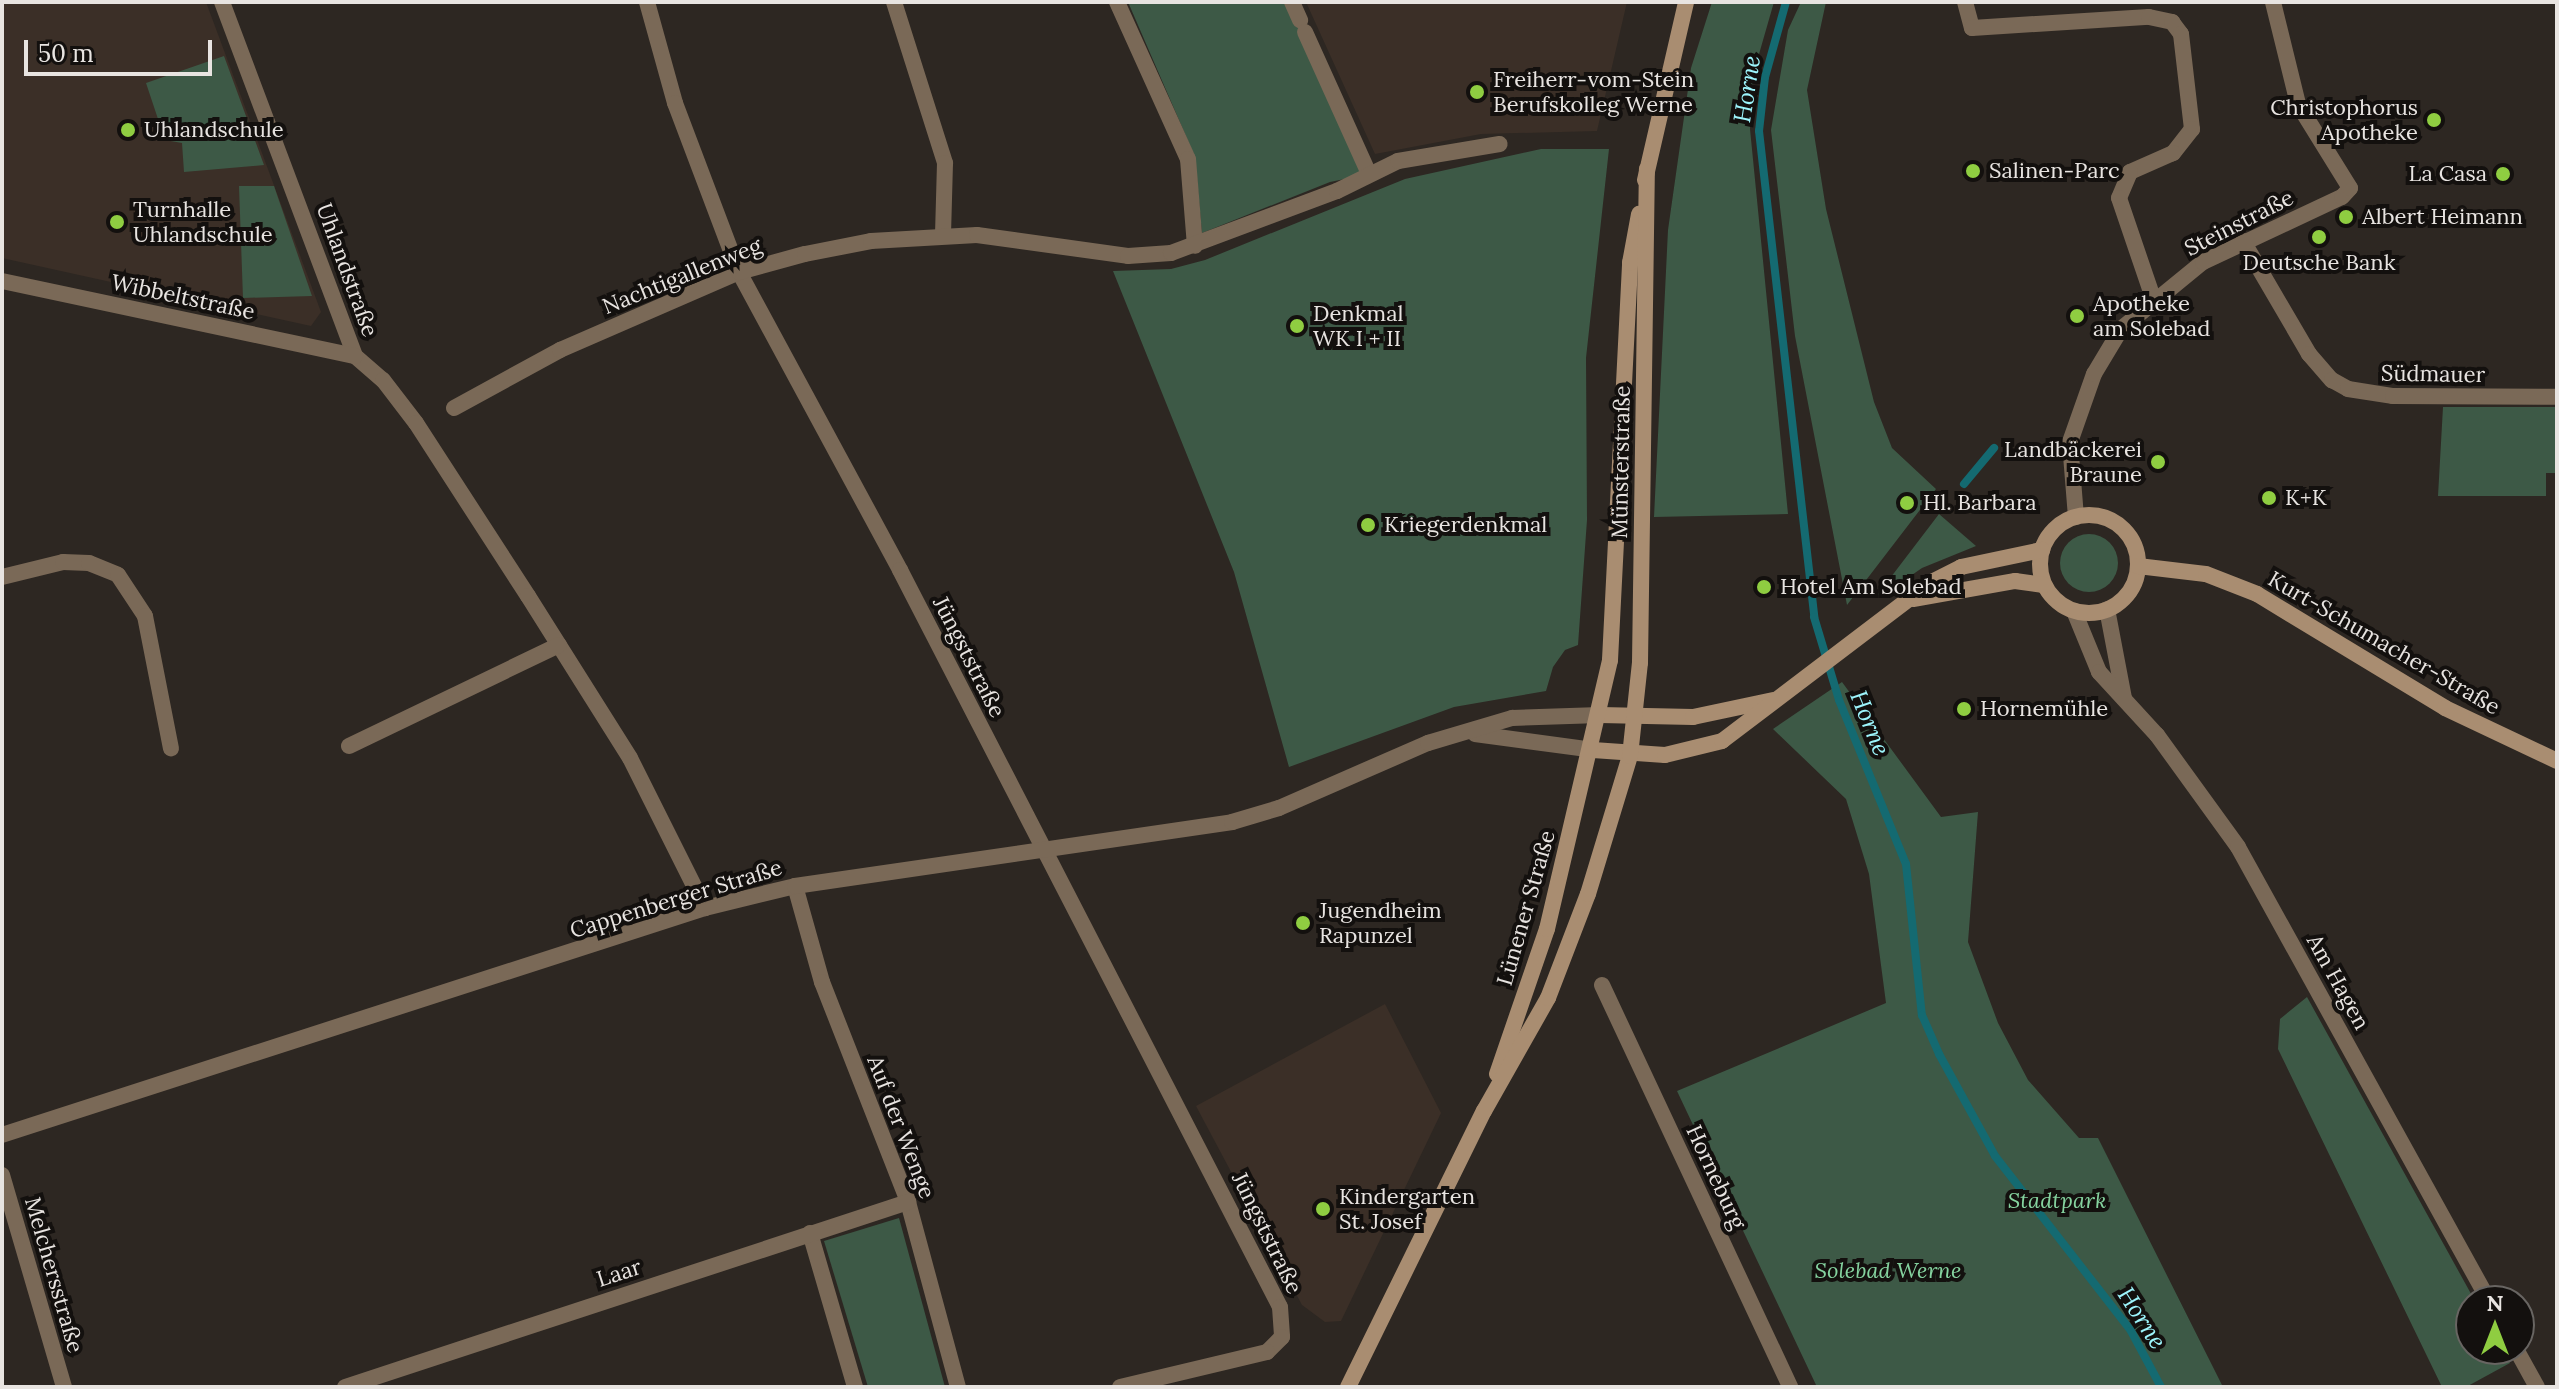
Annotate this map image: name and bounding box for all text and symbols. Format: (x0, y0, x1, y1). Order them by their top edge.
scale bar (28, 24, 216, 74)
text: 50 m (38, 38, 94, 69)
water label: Horne (1727, 53, 1767, 125)
place label: Freiherr-vom-Stein Berufskolleg Werne (1493, 66, 1694, 118)
marker: Freiherr-vom-Stein Berufskolleg Werne (1468, 83, 1486, 101)
place label: Christophorus Apotheke (2270, 94, 2418, 146)
marker: Christophorus Apotheke (2425, 111, 2443, 129)
place label: Uhlandschule (144, 117, 284, 143)
marker: Uhlandschule (119, 121, 137, 139)
place label: Salinen-Parc (1989, 158, 2120, 184)
place label: La Casa (2408, 161, 2487, 187)
marker: Salinen-Parc (1964, 162, 1982, 180)
marker: La Casa (2494, 165, 2512, 183)
street label: Steinstraße (2180, 184, 2298, 262)
place label: Turnhalle Uhlandschule (133, 196, 273, 248)
street label: Uhlandstraße (311, 200, 383, 340)
place label: Albert Heimann (2362, 204, 2523, 230)
marker: Albert Heimann (2337, 208, 2355, 226)
marker: Turnhalle Uhlandschule (108, 213, 126, 231)
marker: Deutsche Bank (2310, 228, 2328, 246)
street label: Nachtigallenweg (599, 232, 765, 320)
place label: Deutsche Bank (2243, 250, 2395, 276)
street label: Wibbeltstraße (109, 269, 257, 325)
place label: Apotheke am Solebad (2093, 290, 2210, 342)
place label: Denkmal WK I + II (1313, 300, 1403, 352)
marker: Apotheke am Solebad (2068, 307, 2086, 325)
marker: Denkmal WK I + II (1288, 317, 1306, 335)
street label: Südmauer (2381, 360, 2485, 388)
street label: Münsterstraße (1606, 385, 1636, 539)
place label: Landbäckerei Braune (2004, 436, 2142, 488)
marker: Landbäckerei Braune (2149, 453, 2167, 471)
place label: K+K (2285, 485, 2327, 511)
marker: K+K (2260, 489, 2278, 507)
place label: Hl. Barbara (1923, 490, 2037, 516)
marker: Hl. Barbara (1898, 494, 1916, 512)
place label: Kriegerdenkmal (1384, 512, 1547, 538)
marker: Kriegerdenkmal (1359, 516, 1377, 534)
street label: Kurt-Schumacher-Straße (2263, 566, 2505, 720)
place label: Hotel Am Solebad (1780, 574, 1962, 600)
marker: Hotel Am Solebad (1755, 578, 1773, 596)
street label: Jüngststraße (927, 592, 1011, 722)
water label: Horne (1844, 686, 1896, 760)
place label: Hornemühle (1980, 696, 2108, 722)
marker: Hornemühle (1955, 700, 1973, 718)
street label: Lünener Straße (1491, 827, 1561, 989)
street label: Cappenberger Straße (567, 854, 785, 944)
place label: Jugendheim Rapunzel (1319, 897, 1442, 948)
marker: Jugendheim Rapunzel (1294, 914, 1312, 932)
street label: Am Hagen (2301, 930, 2375, 1034)
street label: Auf der Wenge (862, 1052, 940, 1202)
street label: Horneburg (1680, 1121, 1752, 1233)
street label: Jüngststraße (1226, 1168, 1308, 1298)
place label: Kindergarten St. Josef (1339, 1183, 1475, 1234)
park label: Stadtpark (2008, 1188, 2106, 1214)
street label: Melchersstraße (19, 1194, 89, 1356)
marker: Kindergarten St. Josef (1314, 1200, 1332, 1218)
street label: Laar (593, 1253, 645, 1293)
park label: Solebad Werne (1815, 1258, 1961, 1284)
water label: Horne (2111, 1282, 2173, 1354)
north arrow (2455, 1285, 2535, 1365)
text: N (2486, 1289, 2504, 1317)

